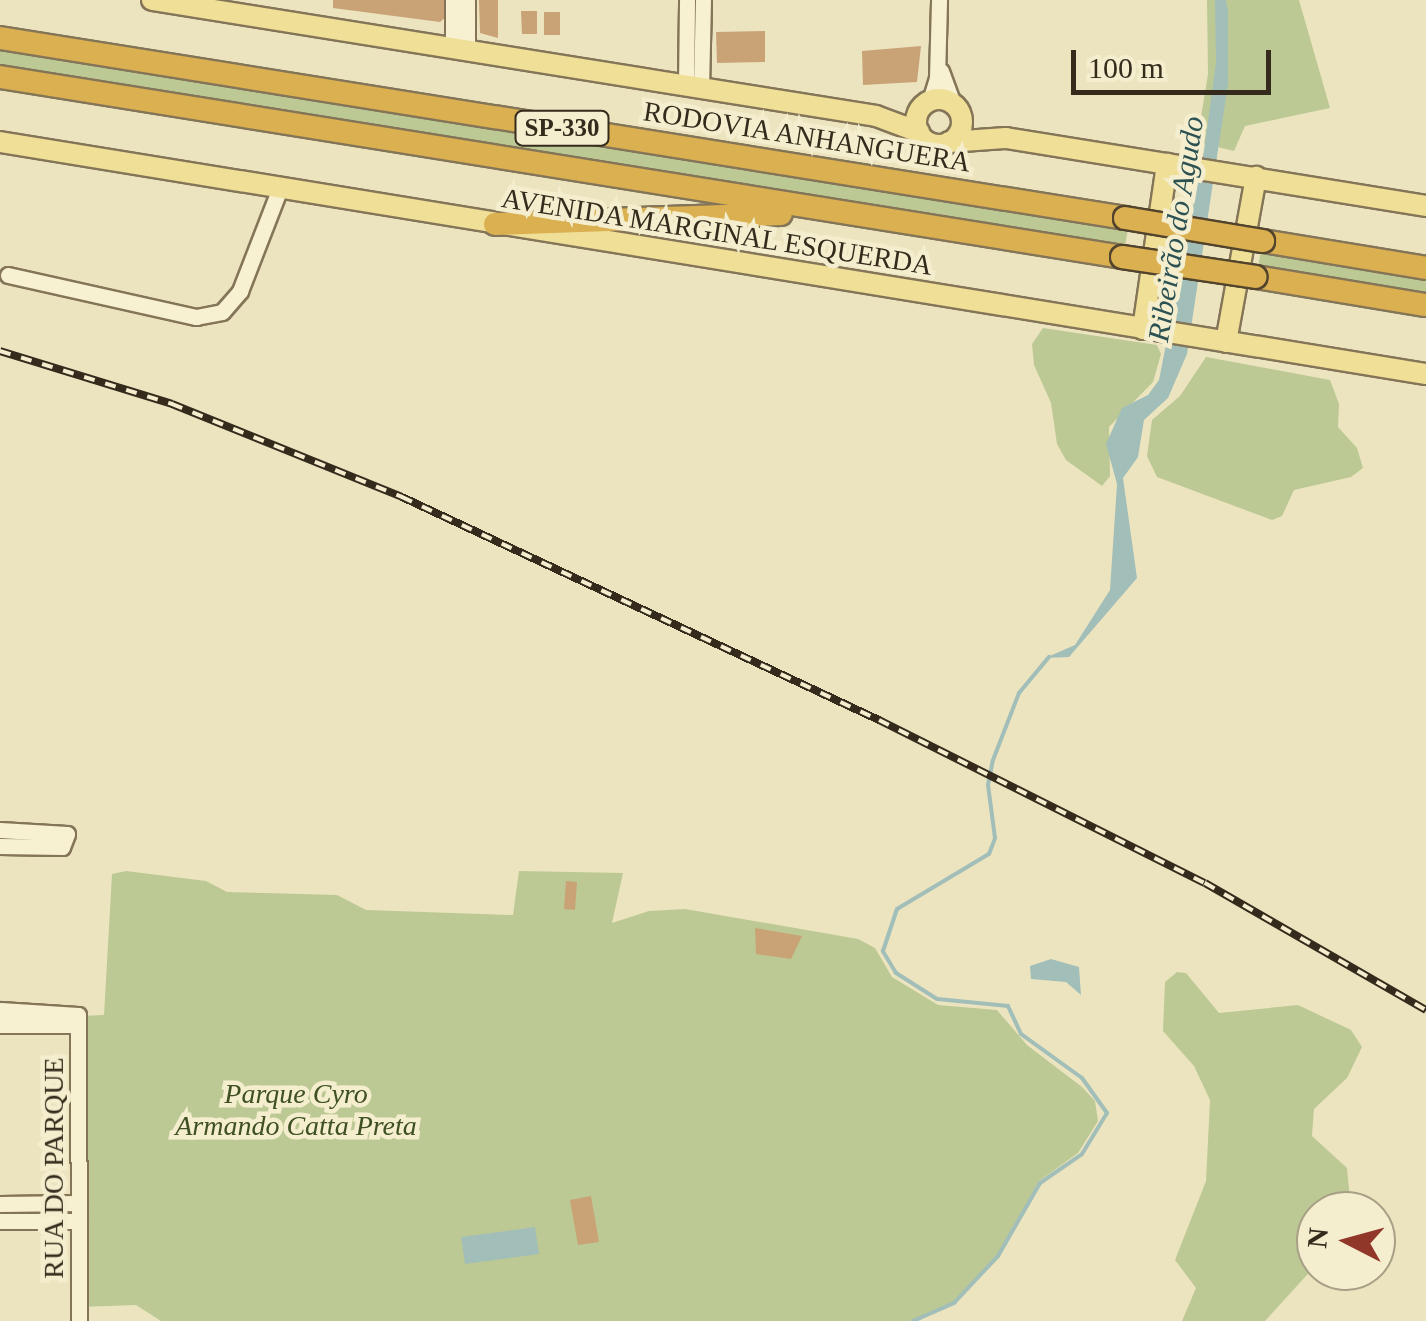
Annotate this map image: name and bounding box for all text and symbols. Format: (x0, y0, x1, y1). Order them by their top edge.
scale bar (1076, 30, 1276, 92)
text: 100 m (1088, 51, 1164, 84)
street label: RODOVIA ANHANGUERA (640, 94, 974, 180)
road number: SP-330 (514, 108, 610, 148)
water label: Ribeirão do Agudo (1140, 113, 1212, 345)
street label: AVENIDA MARGINAL ESQUERDA (498, 181, 936, 283)
street label: RUA DO PARQUE (37, 1056, 71, 1280)
park label: Parque Cyro Armando Catta Preta (175, 1077, 417, 1143)
north arrow (1296, 1191, 1396, 1291)
text: N (1301, 1226, 1334, 1250)

